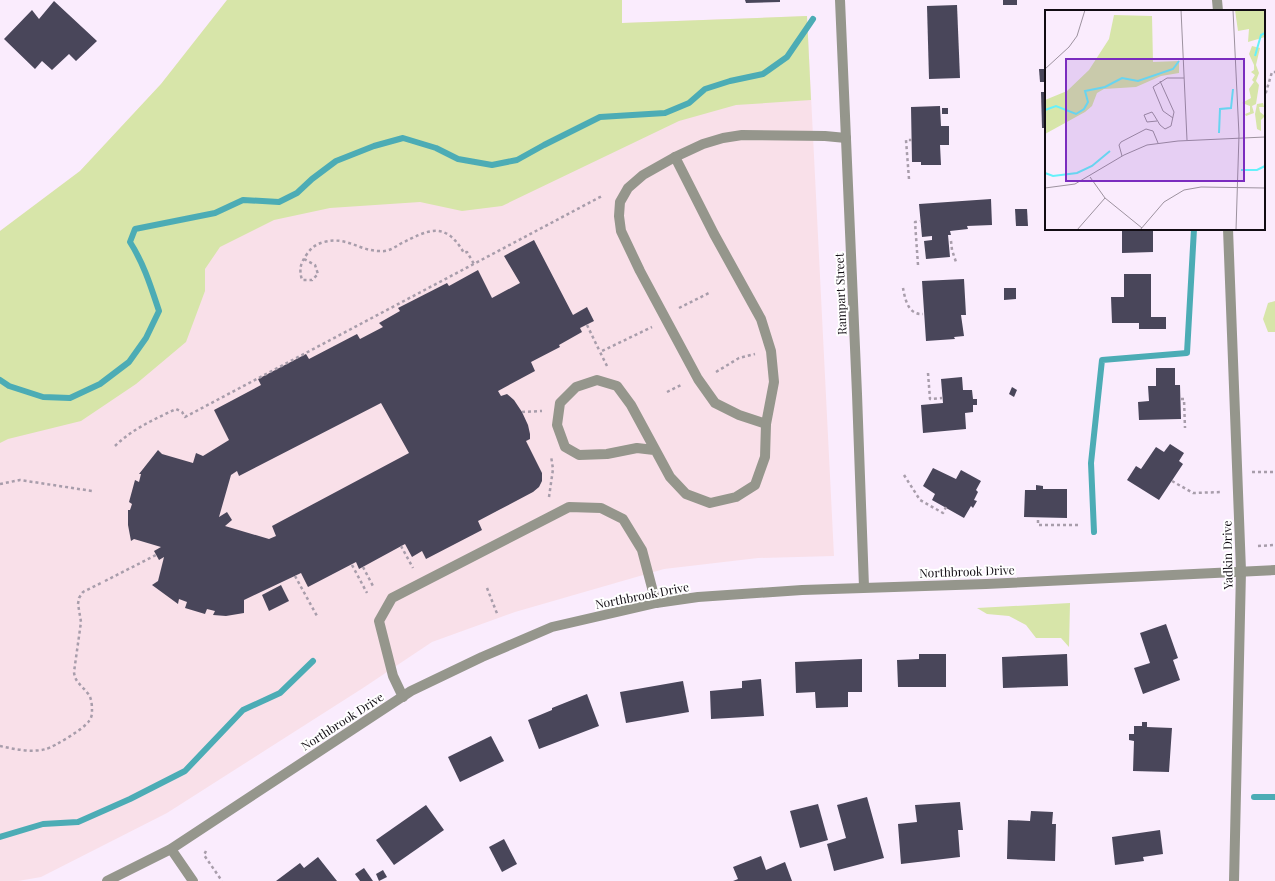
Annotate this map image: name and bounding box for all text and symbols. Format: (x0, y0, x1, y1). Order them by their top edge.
inset map (1045, 10, 1265, 230)
street label: Rampart Street (831, 252, 849, 335)
street label: Yadkin Drive (1218, 520, 1236, 591)
street label: Northbrook Drive (919, 561, 1015, 581)
street label: Northbrook Drive (594, 578, 690, 612)
street label: Northbrook Drive (298, 688, 386, 754)

